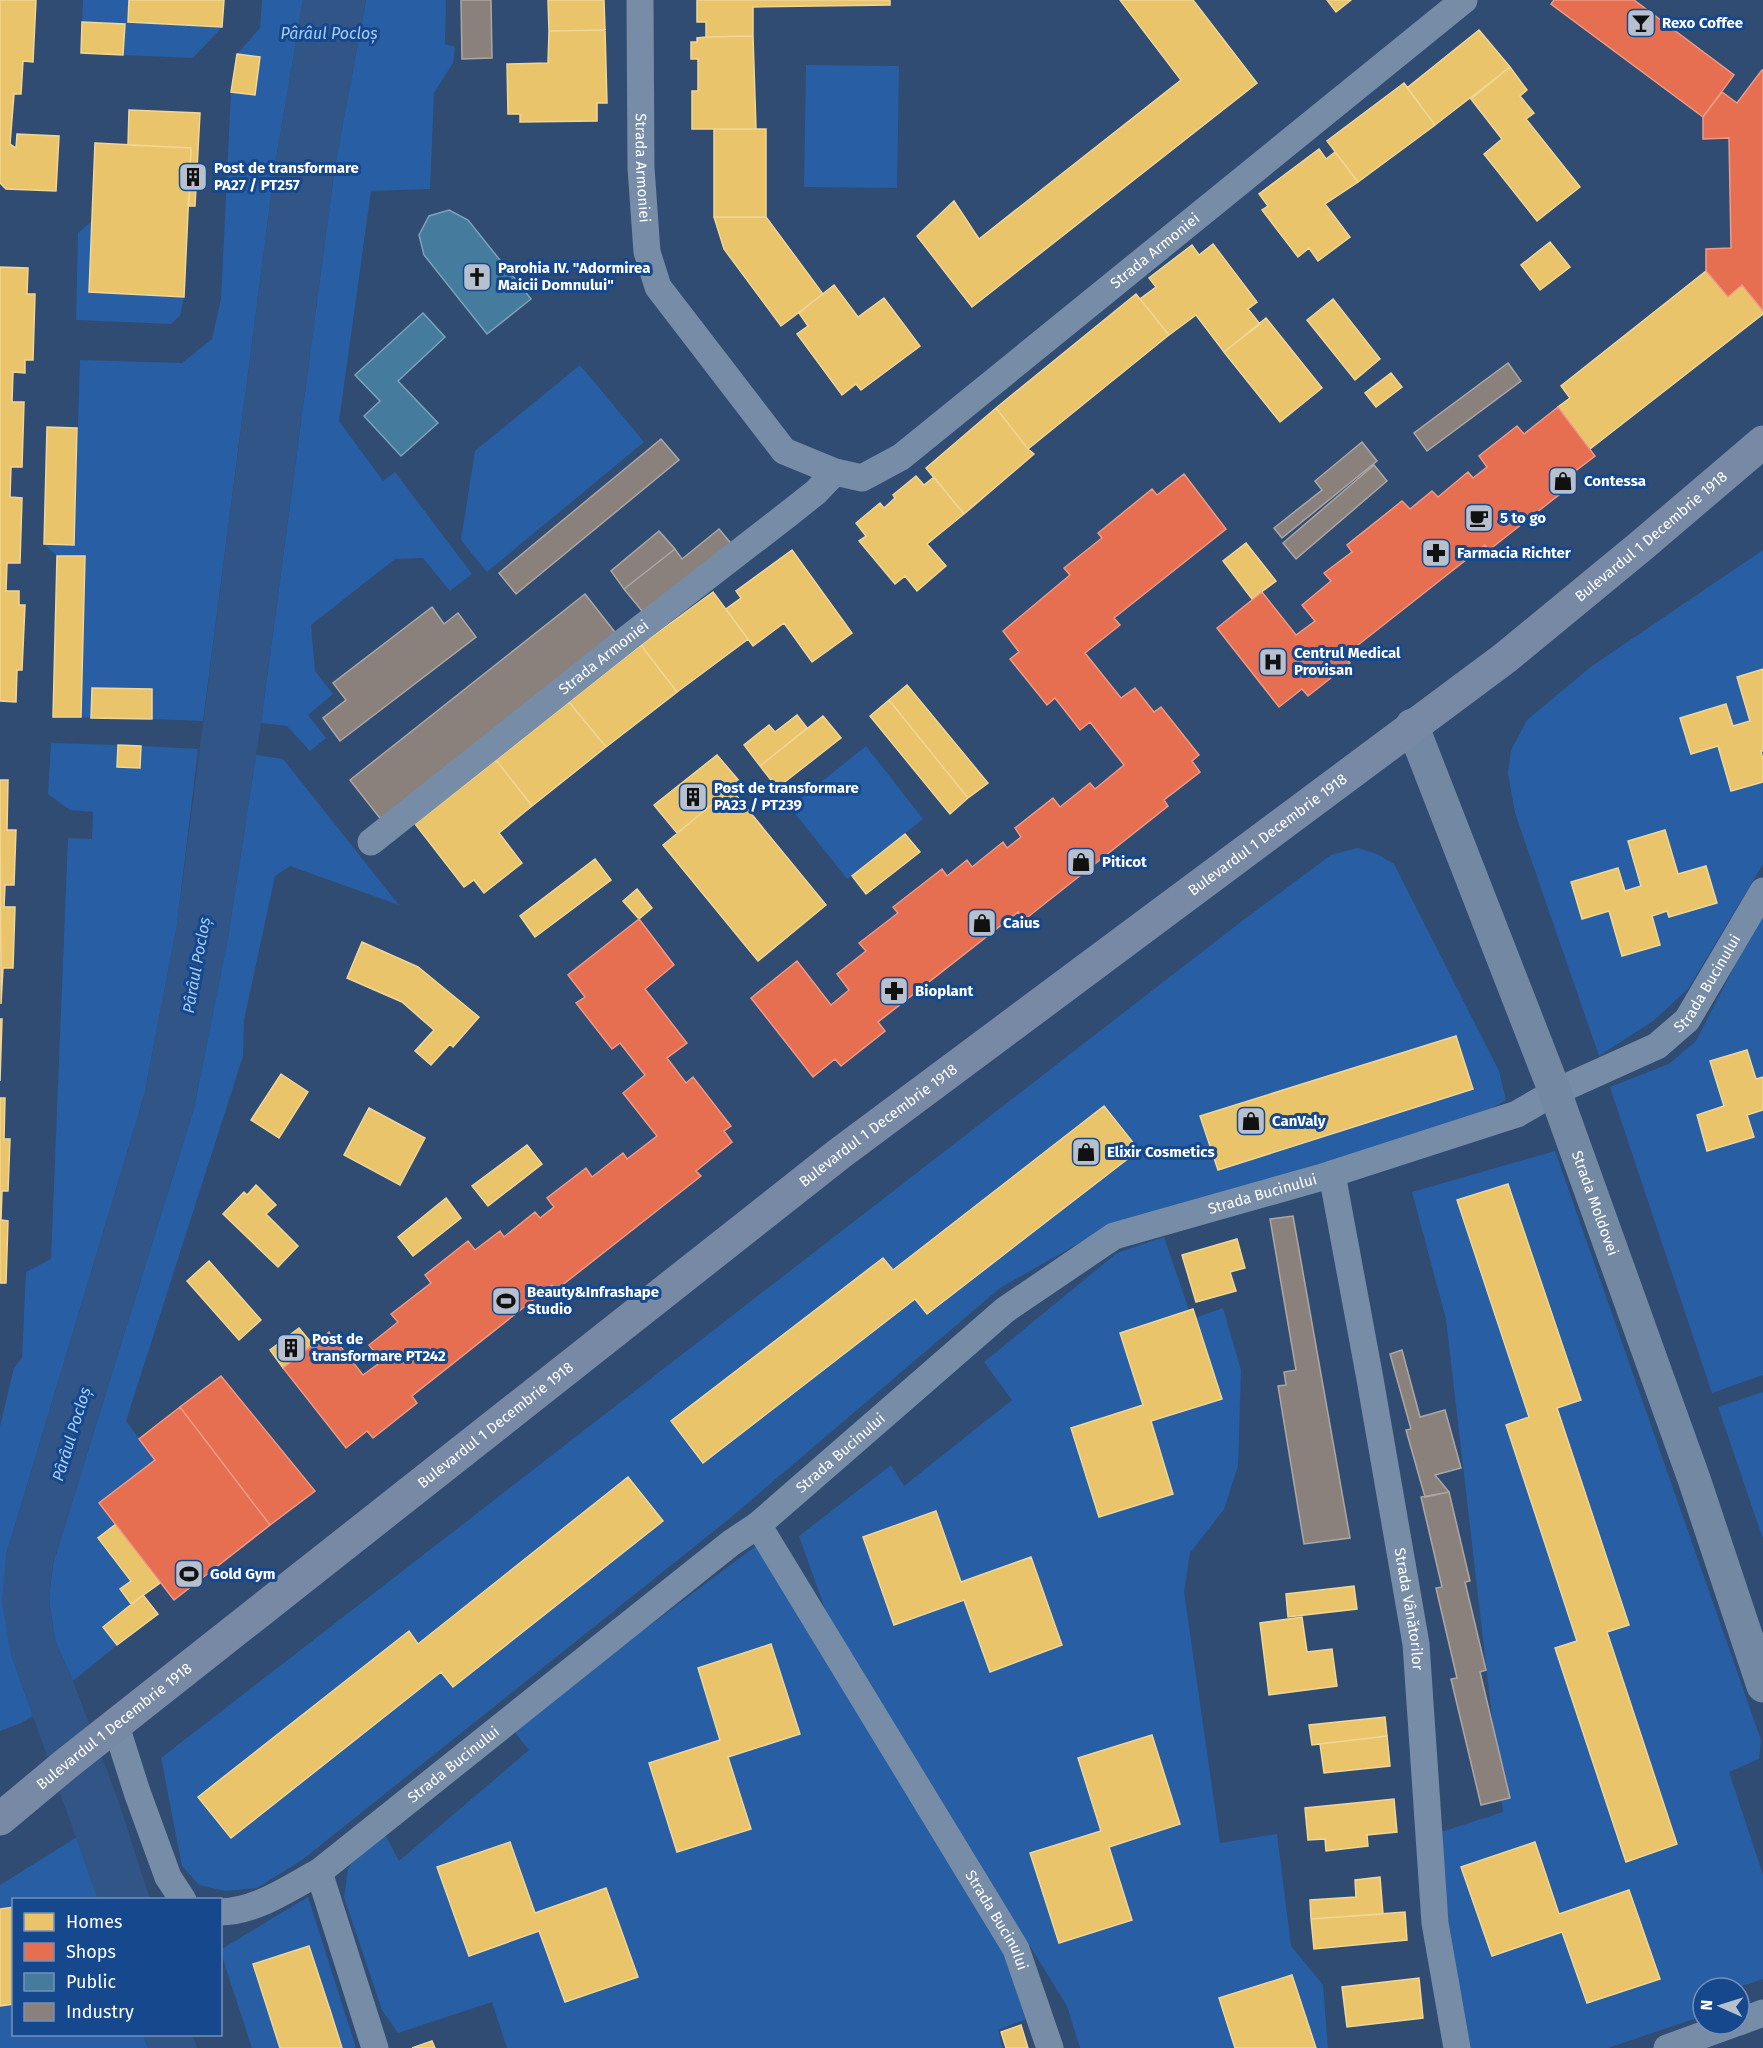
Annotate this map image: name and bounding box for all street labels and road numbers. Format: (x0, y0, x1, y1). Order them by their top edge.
street label: Strada Armoniei (632, 113, 654, 223)
street label: Strada Armoniei (1107, 209, 1203, 292)
street label: Bulevardul 1 Decembrie 1918 (1571, 467, 1731, 606)
street label: Strada Armoniei (555, 616, 652, 698)
street label: Bulevardul 1 Decembrie 1918 (1185, 770, 1350, 900)
street label: Strada Bucinului (1670, 931, 1744, 1036)
street label: Bulevardul 1 Decembrie 1918 (796, 1060, 961, 1191)
street label: Strada Moldovei (1568, 1148, 1622, 1258)
street label: Strada Bucinului (1206, 1170, 1319, 1218)
street label: Bulevardul 1 Decembrie 1918 (414, 1358, 577, 1492)
street label: Strada Bucinului (792, 1410, 889, 1497)
street label: Strada Vânătorilor (1390, 1546, 1427, 1671)
street label: Bulevardul 1 Decembrie 1918 (33, 1659, 195, 1794)
street label: Strada Bucinului (404, 1723, 503, 1807)
street label: Strada Bucinului (961, 1867, 1032, 1973)

